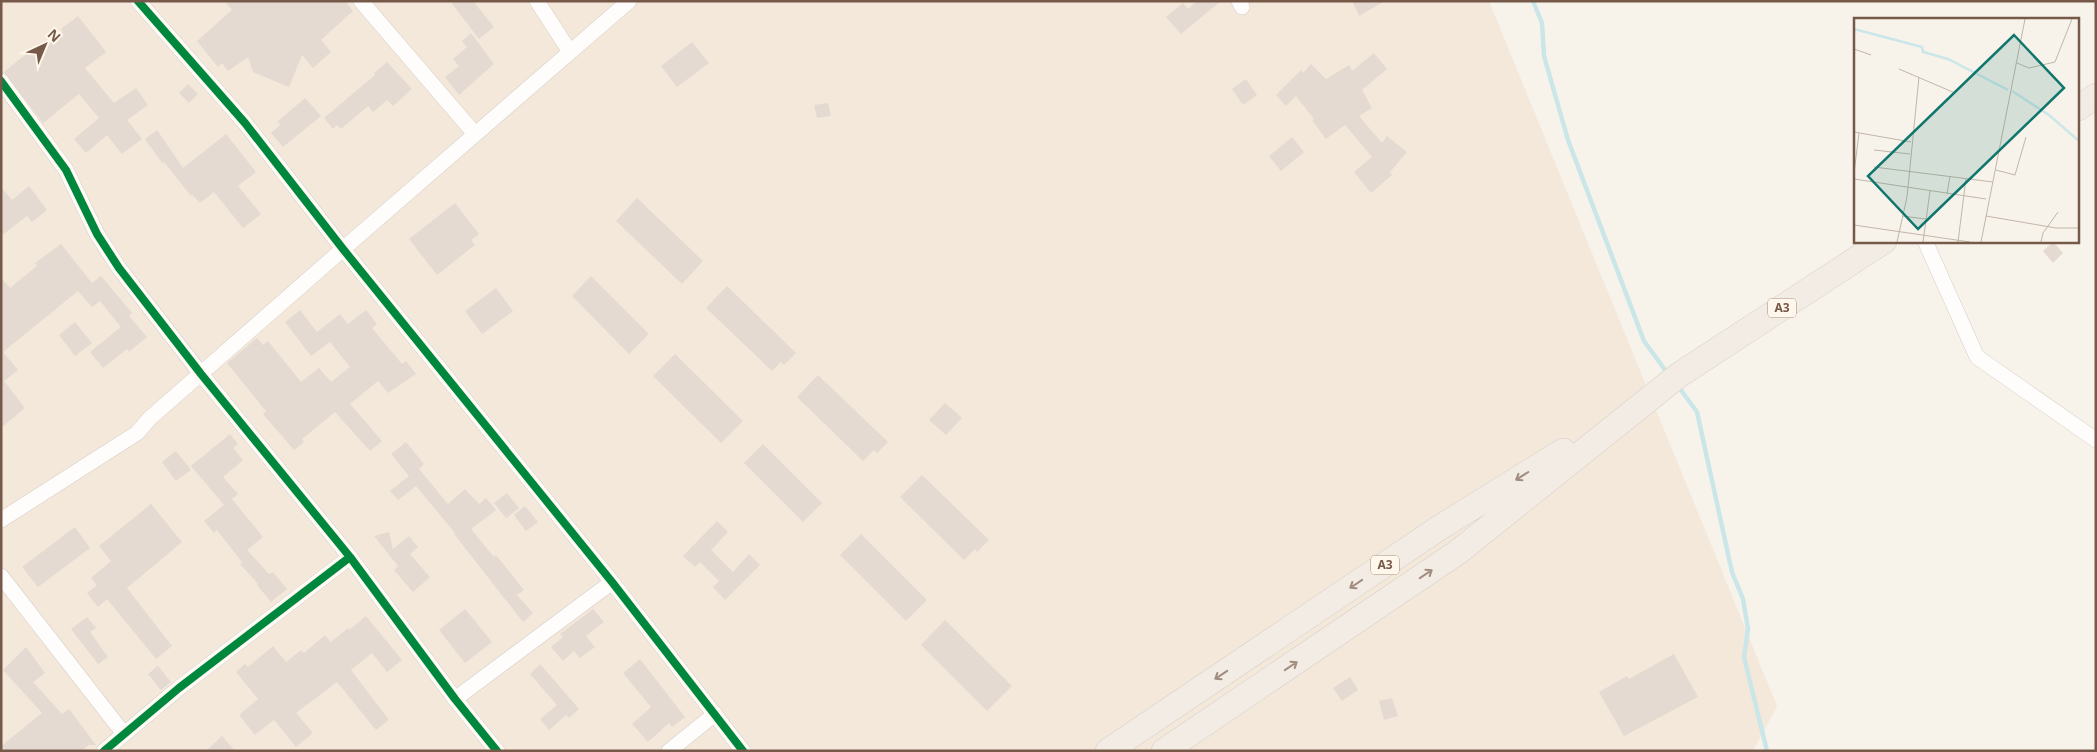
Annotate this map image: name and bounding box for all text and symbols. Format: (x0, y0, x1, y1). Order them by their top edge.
inset map (1854, 18, 2080, 242)
north arrow (20, 20, 70, 70)
text: N (44, 24, 65, 46)
road number: A3 (1768, 298, 1796, 318)
one-way arrow (1515, 472, 1529, 482)
road number: A3 (1371, 556, 1399, 574)
one-way arrow (1418, 569, 1432, 579)
one-way arrow (1349, 579, 1363, 589)
one-way arrow (1284, 660, 1298, 670)
one-way arrow (1214, 669, 1228, 680)

